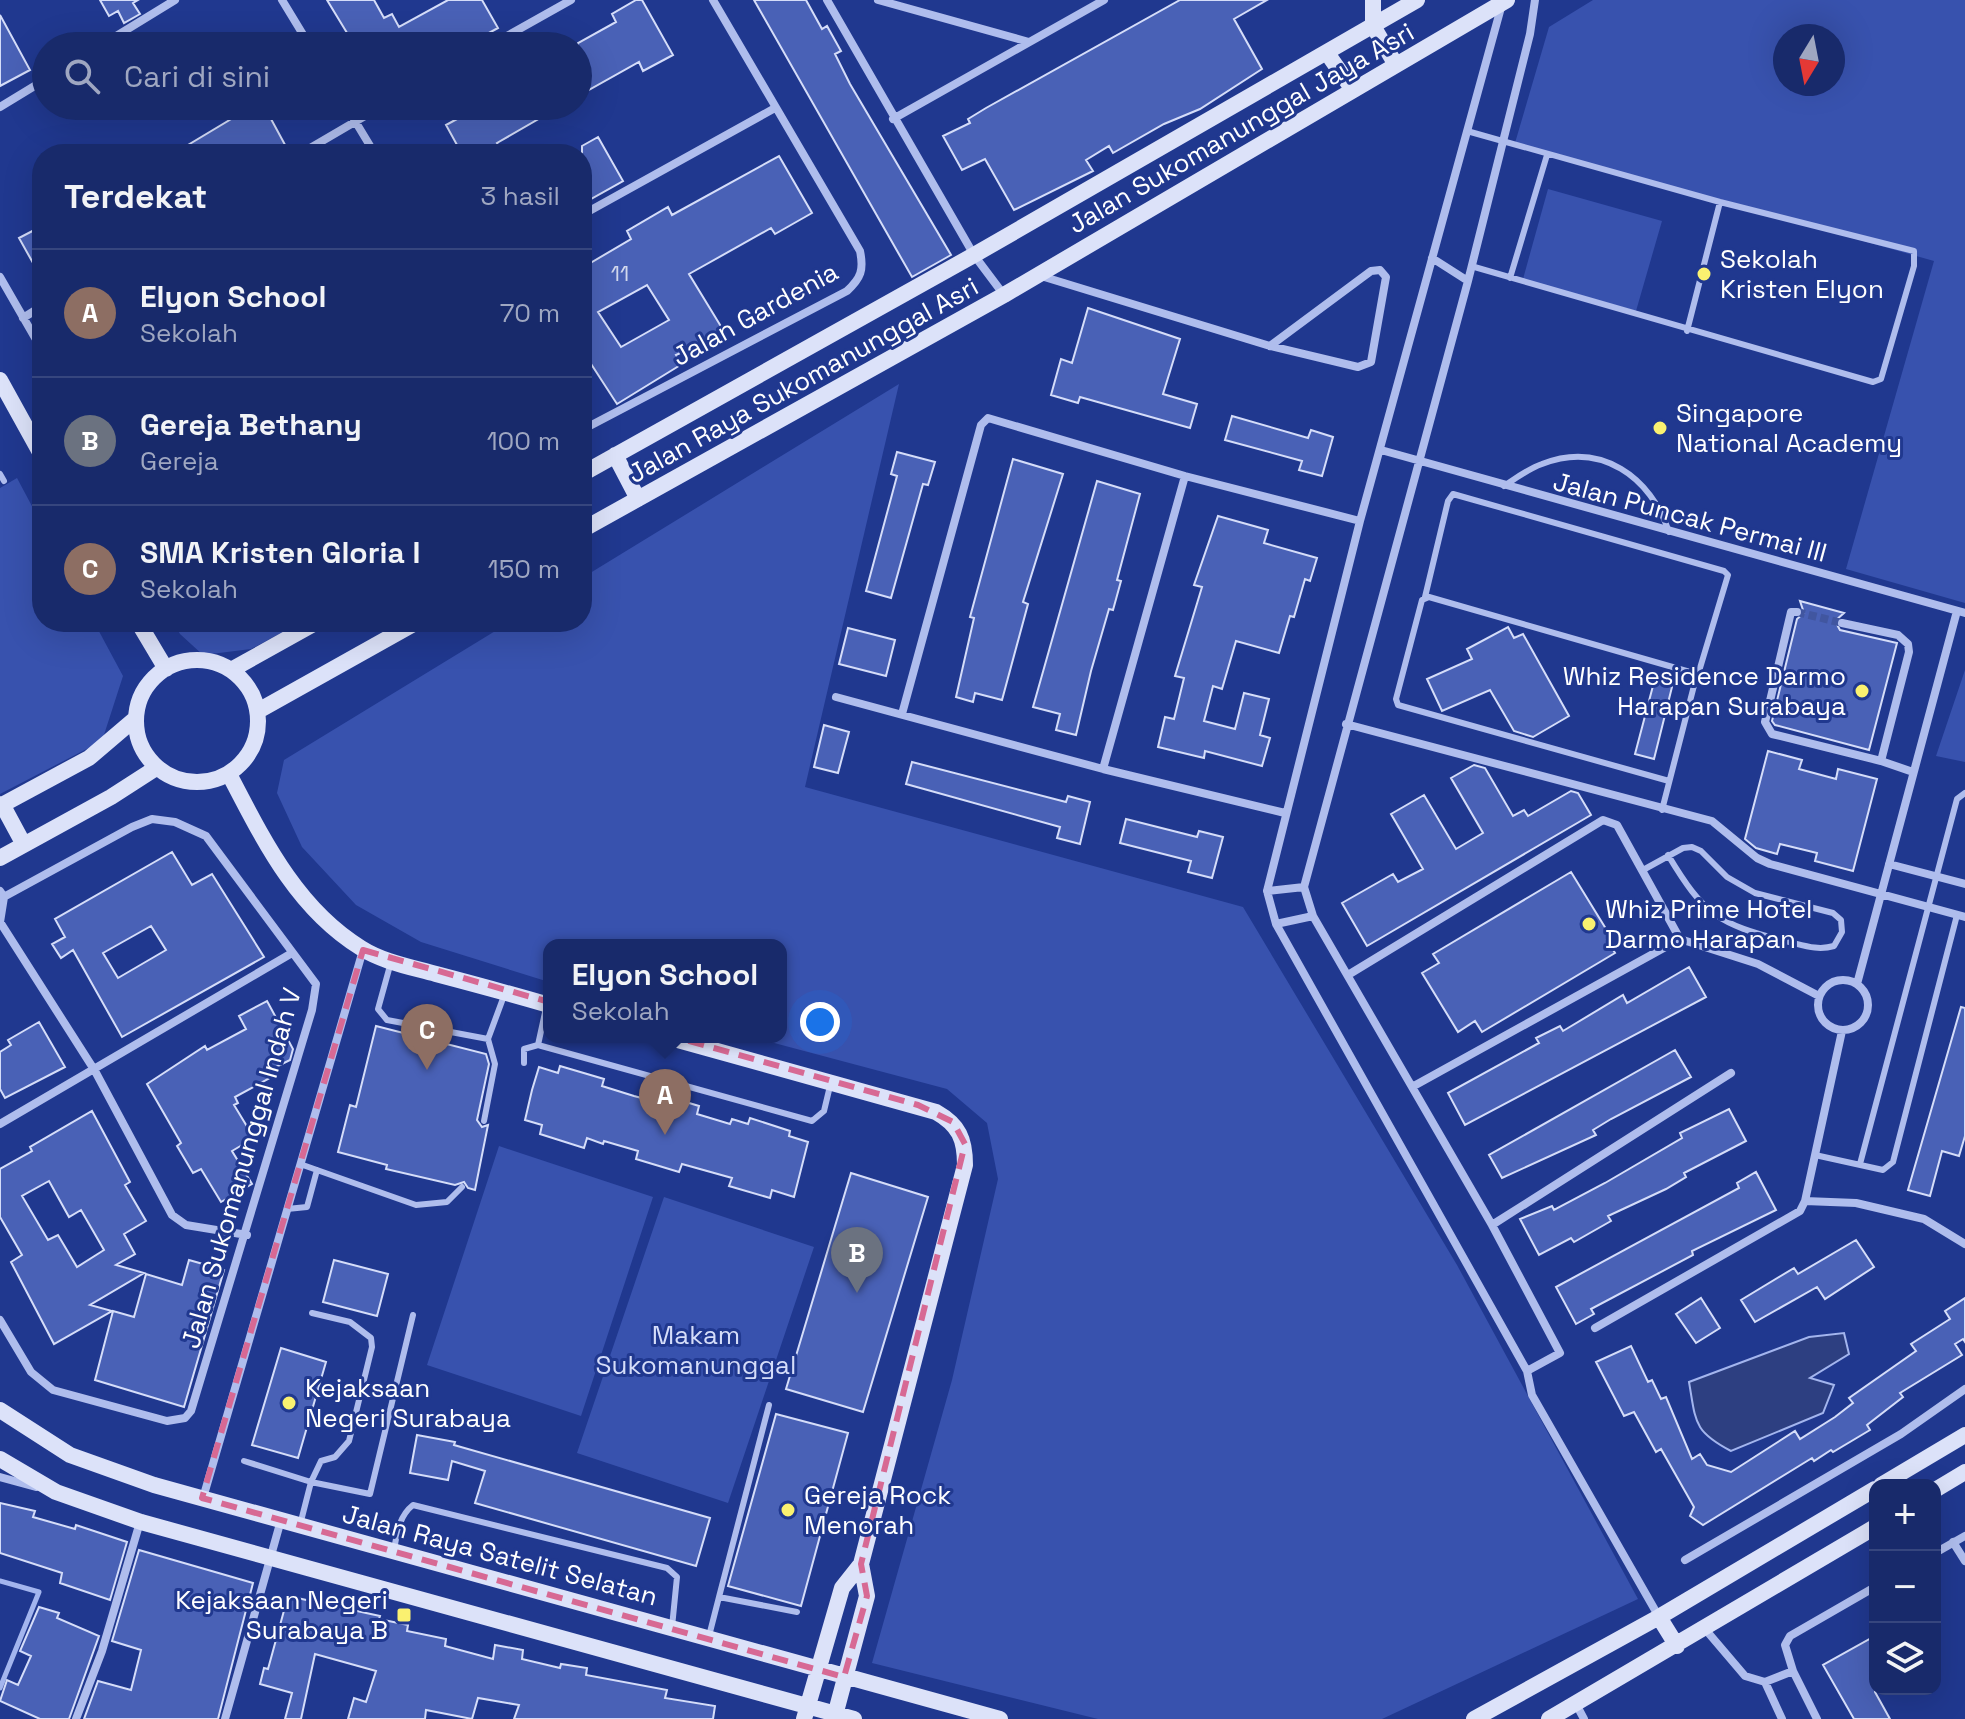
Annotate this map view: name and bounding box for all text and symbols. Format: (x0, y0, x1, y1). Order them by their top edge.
street label: Jalan Sukomanunggal Jaya Asri (1062, 15, 1420, 241)
north arrow (1773, 24, 1845, 96)
search box (32, 32, 592, 120)
icon: search (60, 54, 104, 98)
text: Cari di sini (124, 57, 270, 96)
text: Terdekat (64, 175, 207, 218)
text: 3 hasil (480, 179, 560, 213)
place label: Sekolah Kristen Elyon (1720, 242, 1884, 306)
street label: Jalan Gardenia (666, 254, 844, 374)
house number: 11 (611, 259, 629, 287)
marker: Sekolah Kristen Elyon (1695, 265, 1713, 283)
street label: Jalan Raya Sukomanunggal Asri (622, 269, 984, 491)
text: Elyon School (140, 277, 326, 316)
text: A (82, 296, 98, 330)
text: 70 m (500, 296, 560, 330)
text: Sekolah (140, 316, 238, 350)
place label: Singapore National Academy (1676, 396, 1902, 460)
text: Gereja Bethany (140, 405, 362, 444)
marker: Singapore National Academy (1651, 419, 1669, 437)
text: B (81, 424, 99, 458)
text: 100 m (487, 424, 560, 458)
text: Gereja (140, 444, 219, 478)
street label: Jalan Puncak Permai III (1549, 464, 1831, 570)
text: SMA Kristen Gloria I (140, 533, 420, 572)
text: C (82, 552, 98, 586)
text: 150 m (488, 552, 560, 586)
text: Sekolah (140, 572, 238, 606)
place label: Whiz Residence Darmo Harapan Surabaya (1563, 659, 1846, 723)
marker: Whiz Residence Darmo Harapan Surabaya (1853, 682, 1871, 700)
place label: Whiz Prime Hotel Darmo Harapan (1605, 892, 1812, 956)
marker: Whiz Prime Hotel Darmo Harapan (1580, 915, 1598, 933)
popup (543, 939, 787, 1043)
text: Elyon School (572, 955, 758, 994)
street label: Jalan Sukomanunggal Indah V (173, 984, 309, 1352)
text: Sekolah (572, 994, 670, 1028)
your location (800, 1002, 840, 1042)
pin: C (401, 1004, 453, 1070)
pin: A (639, 1069, 691, 1135)
pin: B (831, 1227, 883, 1293)
park label: Makam Sukomanunggal (596, 1318, 796, 1382)
place label: Kejaksaan Negeri Surabaya (305, 1371, 511, 1435)
marker: Kejaksaan Negeri Surabaya (280, 1394, 298, 1412)
place label: Gereja Rock Menorah (804, 1478, 951, 1542)
map controls (1869, 1479, 1941, 1695)
button: + (1869, 1479, 1941, 1551)
street label: Jalan Raya Satelit Selatan (339, 1497, 661, 1613)
marker: Gereja Rock Menorah (779, 1501, 797, 1519)
button: − (1869, 1551, 1941, 1623)
place label: Kejaksaan Negeri Surabaya B (175, 1583, 388, 1647)
marker: Kejaksaan Negeri Surabaya B (395, 1606, 413, 1624)
button: layers (1869, 1623, 1941, 1695)

